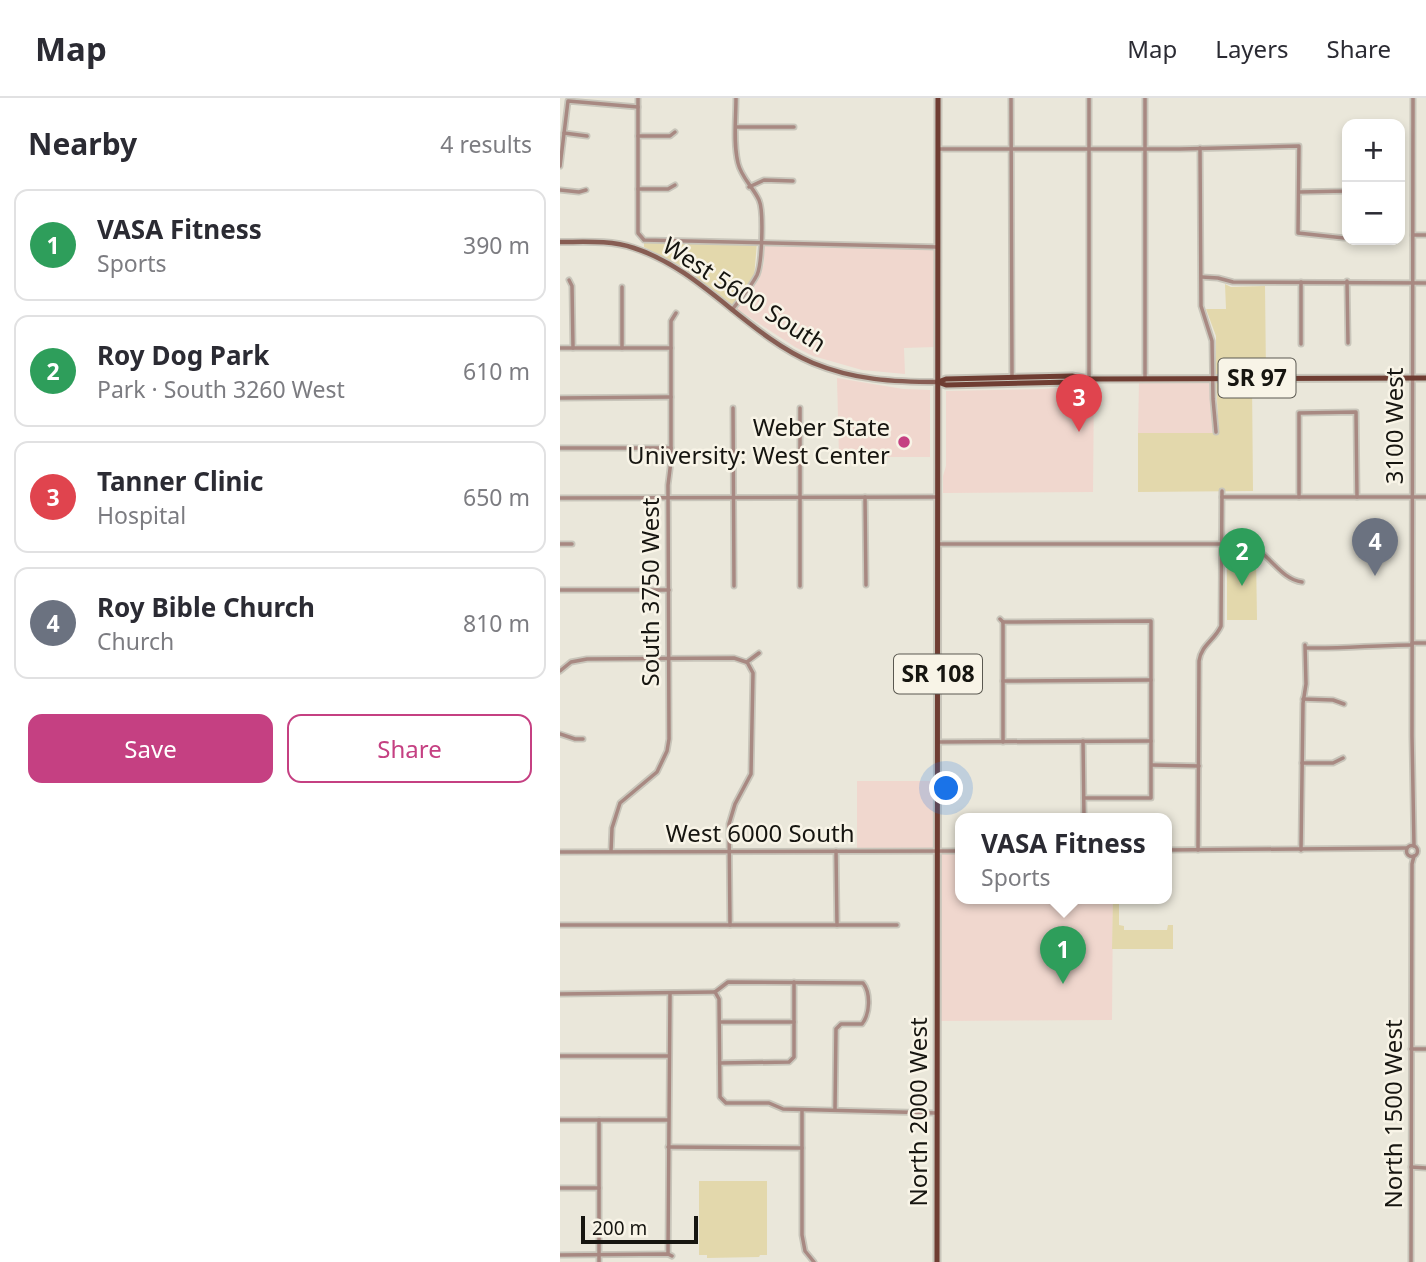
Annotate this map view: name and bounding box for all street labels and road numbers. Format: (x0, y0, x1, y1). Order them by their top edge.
street label: West 5600 South (657, 228, 833, 359)
road number: SR 97 (1218, 358, 1296, 398)
street label: 3100 West (1377, 367, 1410, 484)
street label: South 3750 West (633, 497, 666, 686)
road number: SR 108 (894, 654, 982, 694)
street label: West 6000 South (666, 816, 854, 849)
street label: North 2000 West (901, 1017, 934, 1207)
street label: North 1500 West (1376, 1019, 1409, 1209)

